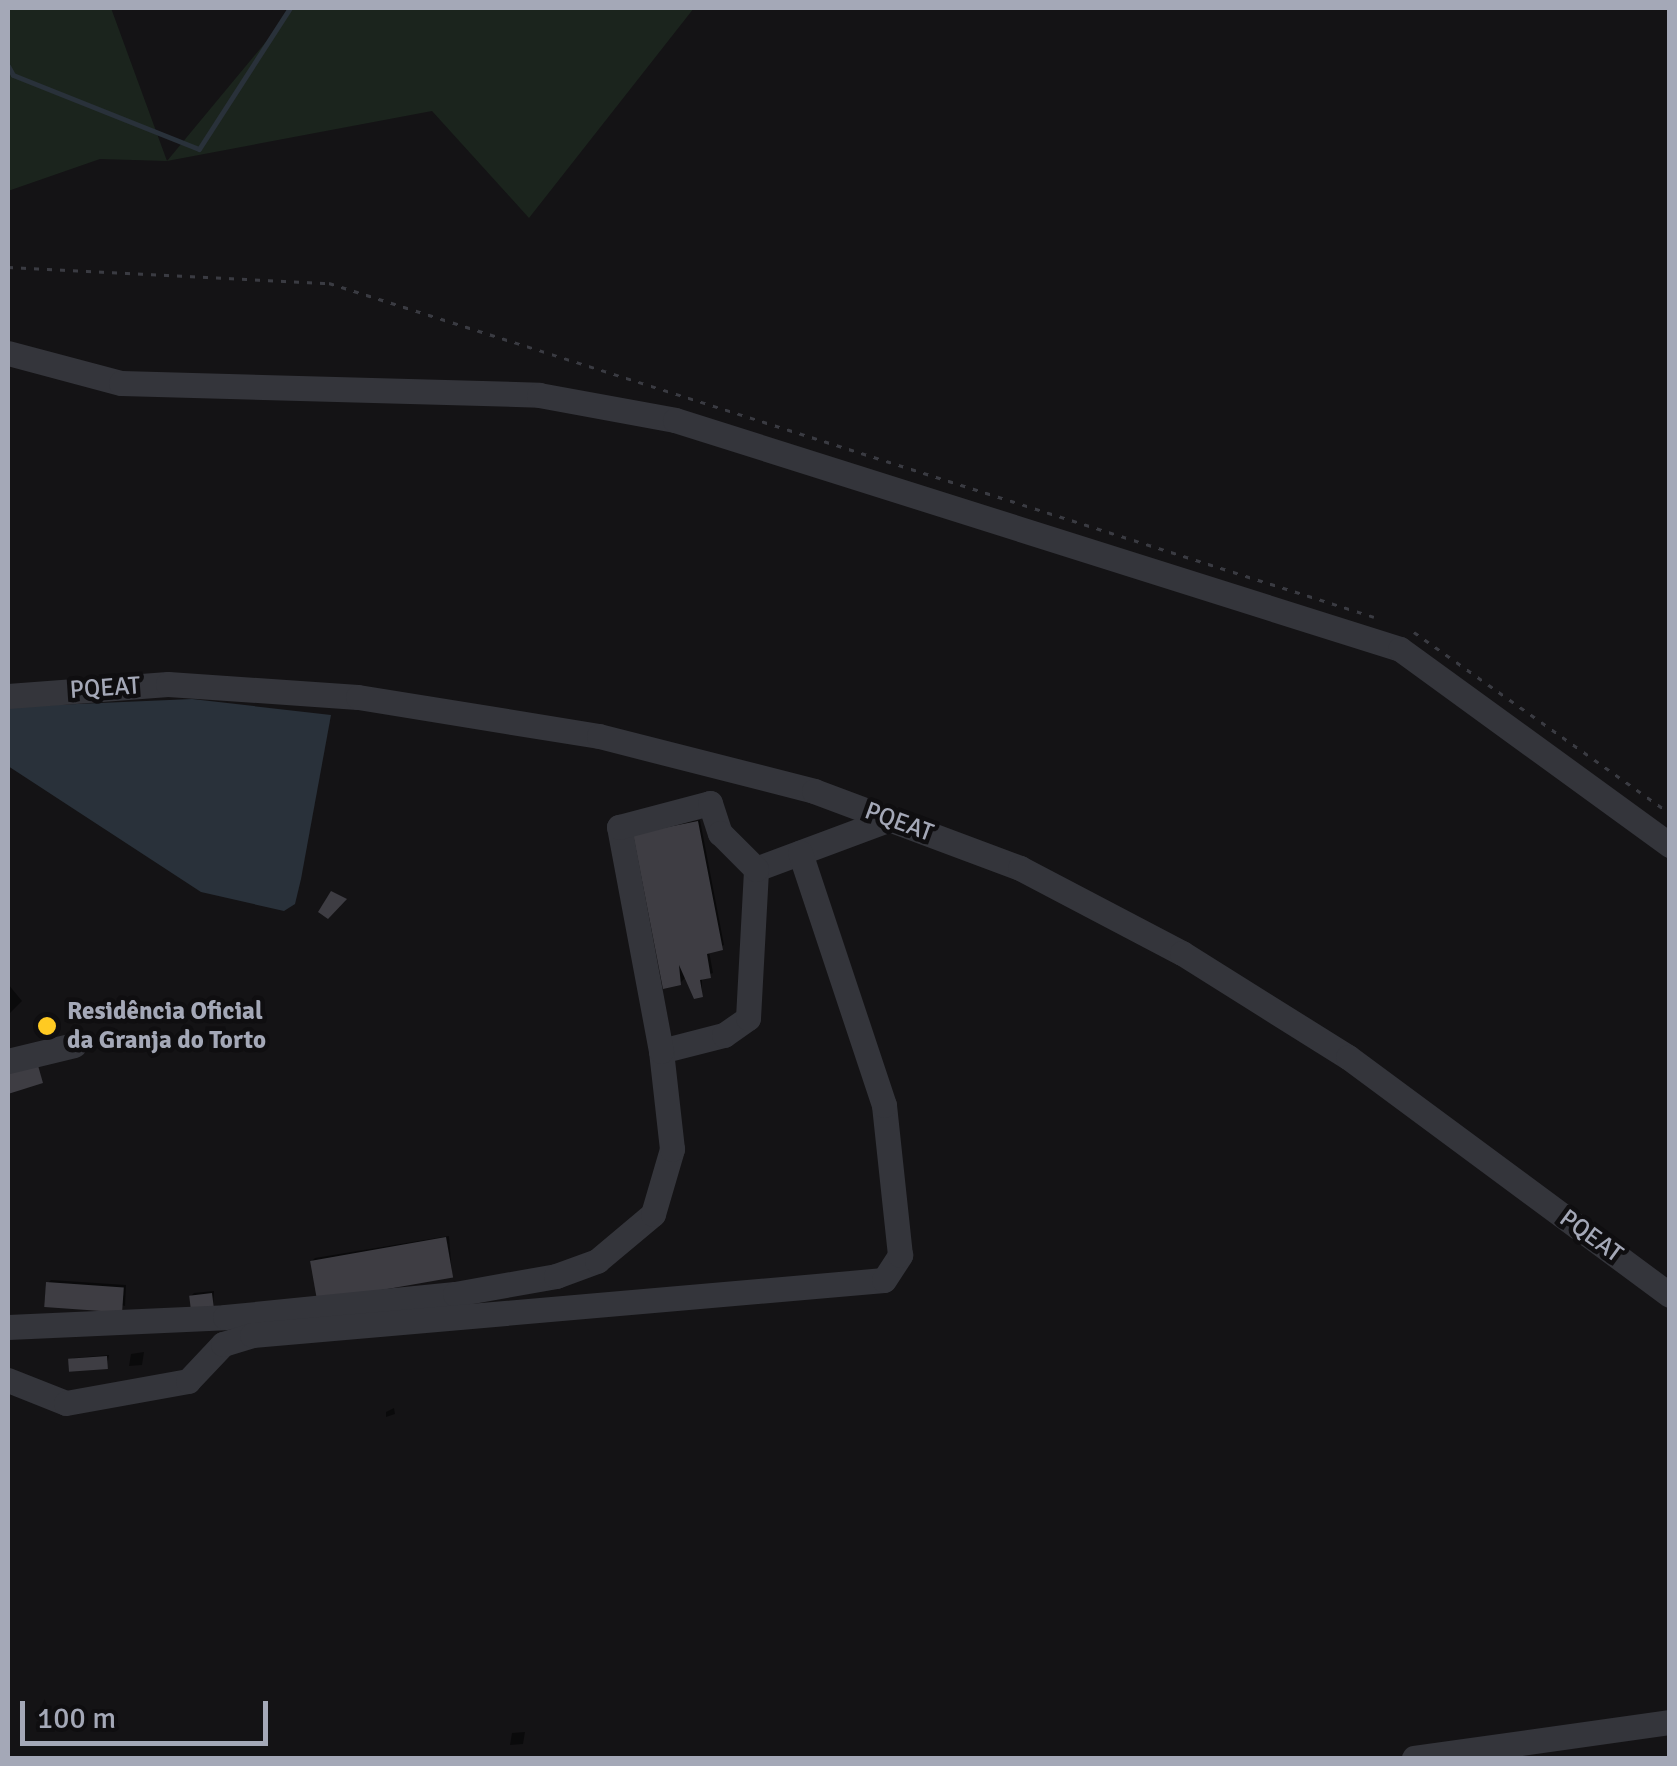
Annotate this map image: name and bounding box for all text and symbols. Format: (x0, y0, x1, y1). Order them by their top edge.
street label: PQEAT (69, 671, 141, 705)
street label: PQEAT (861, 796, 937, 848)
place label: Residência Oficial da Granja do Torto (67, 997, 266, 1056)
marker: Residência Oficial da Granja do Torto (36, 1015, 58, 1037)
street label: PQEAT (1554, 1203, 1628, 1269)
scale bar (25, 1681, 272, 1743)
text: 100 m (37, 1700, 116, 1737)

